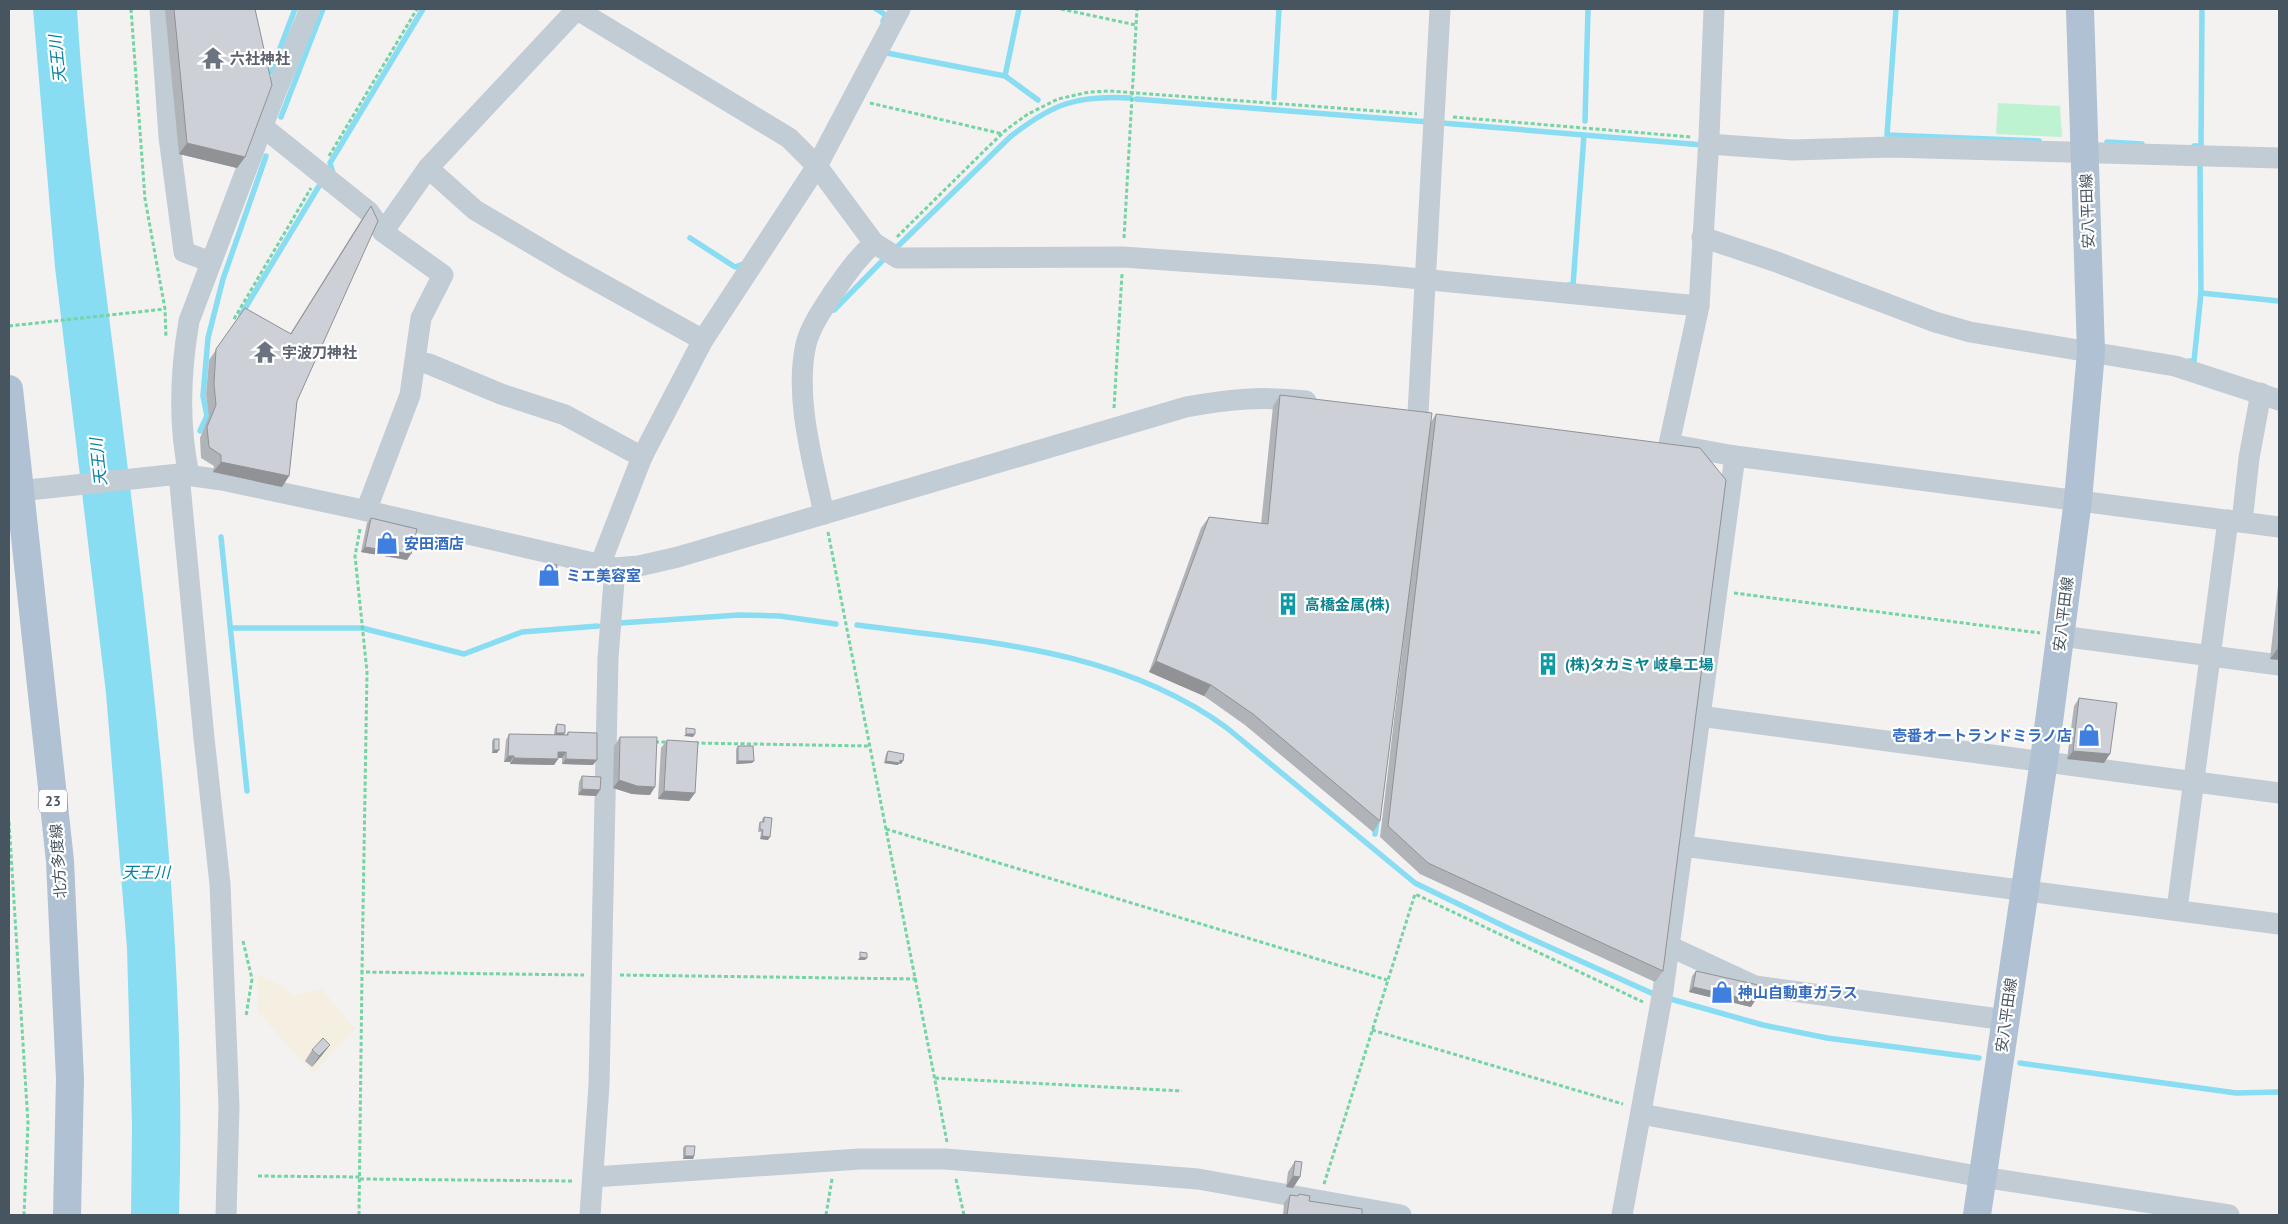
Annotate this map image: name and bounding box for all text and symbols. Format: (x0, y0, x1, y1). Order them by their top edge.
water label: 天王川 (44, 32, 69, 84)
temple icon: 六社神社 (200, 45, 226, 71)
place label: 六社神社 (230, 49, 290, 68)
street label: 安八平田線 (2076, 173, 2098, 249)
temple icon: 宇波刀神社 (252, 339, 278, 365)
place label: 宇波刀神社 (282, 343, 357, 362)
water label: 天王川 (85, 435, 110, 487)
shop icon: 安田酒店 (374, 530, 400, 556)
place label: 安田酒店 (404, 534, 464, 553)
shop icon: ミエ美容室 (536, 562, 562, 588)
place label: ミエ美容室 (566, 566, 641, 585)
street label: 安八平田線 (2049, 576, 2077, 652)
building icon: 高橋金属(株) (1275, 591, 1301, 617)
place label: 高橋金属(株) (1305, 595, 1390, 614)
building icon: (株)タカミヤ 岐阜工場 (1535, 651, 1561, 677)
place label: (株)タカミヤ 岐阜工場 (1565, 655, 1714, 674)
shop icon: 壱番オートランドミラノ店 (2076, 722, 2102, 748)
place label: 壱番オートランドミラノ店 (1892, 726, 2072, 745)
road number: 23 (39, 789, 67, 812)
street label: 北方多度線 (46, 823, 70, 899)
water label: 天王川 (122, 862, 172, 882)
street label: 安八平田線 (1991, 977, 2021, 1053)
shop icon: 神山自動車ガラス (1709, 979, 1735, 1005)
place label: 神山自動車ガラス (1737, 983, 1858, 1002)

